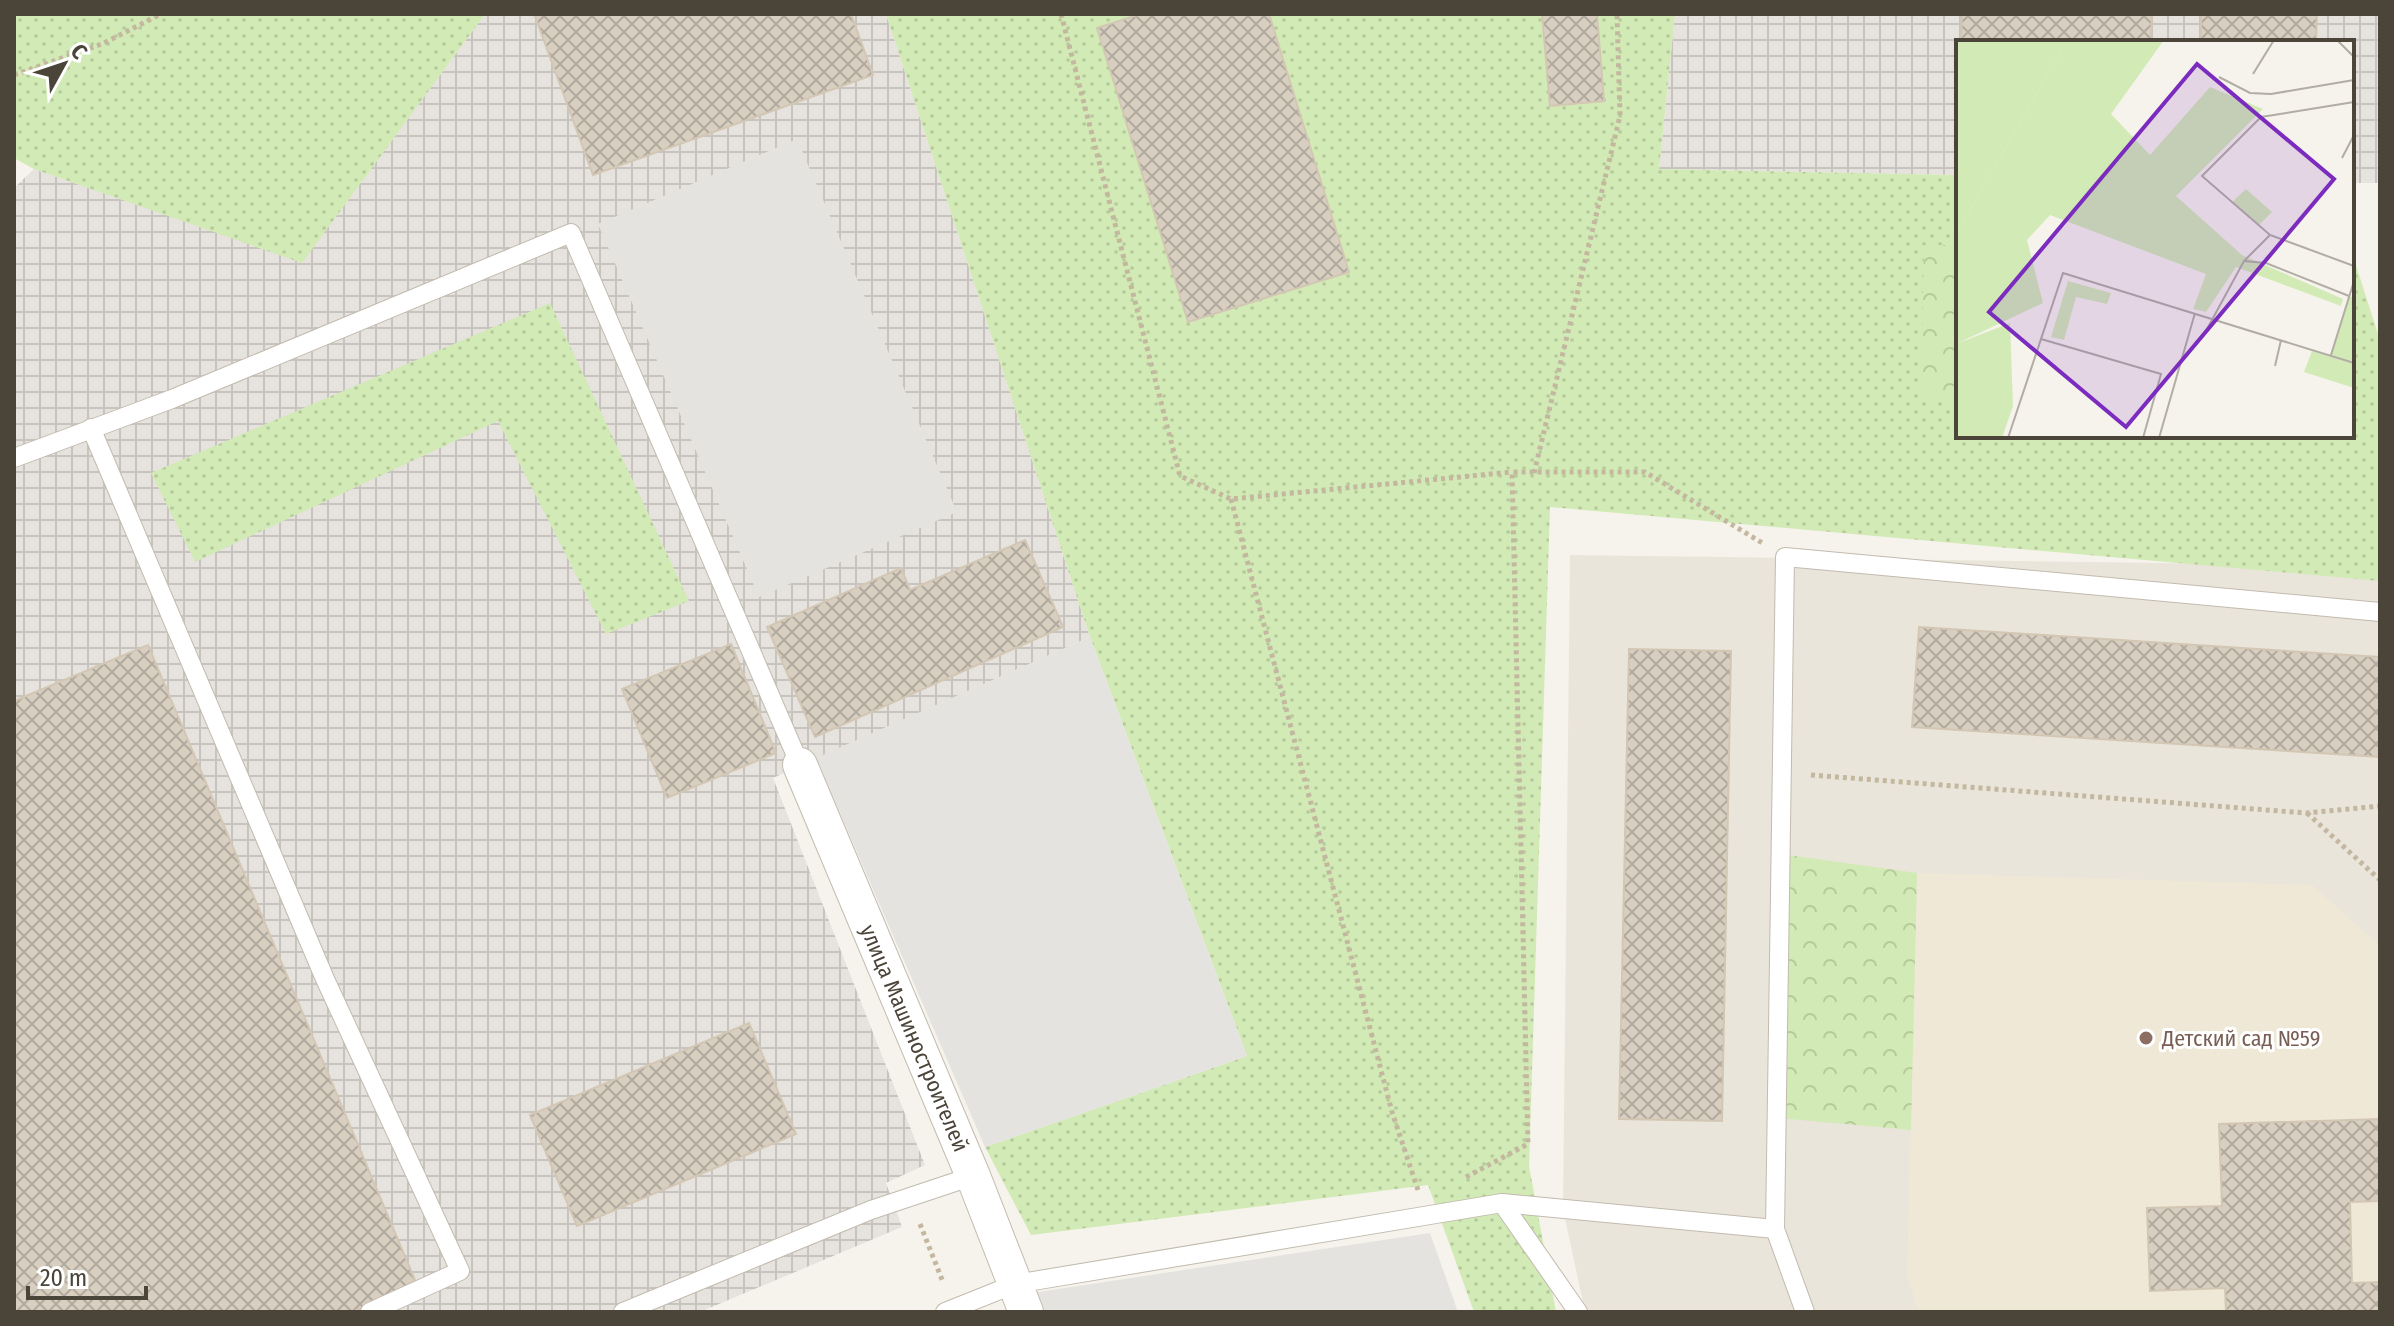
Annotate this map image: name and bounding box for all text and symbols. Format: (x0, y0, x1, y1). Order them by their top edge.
north arrow (24, 24, 104, 104)
text: С (65, 38, 93, 65)
inset map (1956, 40, 2354, 438)
street label: улица Машиностроителей (854, 921, 975, 1156)
place label: Детский сад №59 (2161, 1025, 2320, 1052)
marker: Детский сад №59 (2137, 1029, 2155, 1047)
scale bar (28, 1250, 146, 1300)
text: 20 m (40, 1264, 87, 1292)

